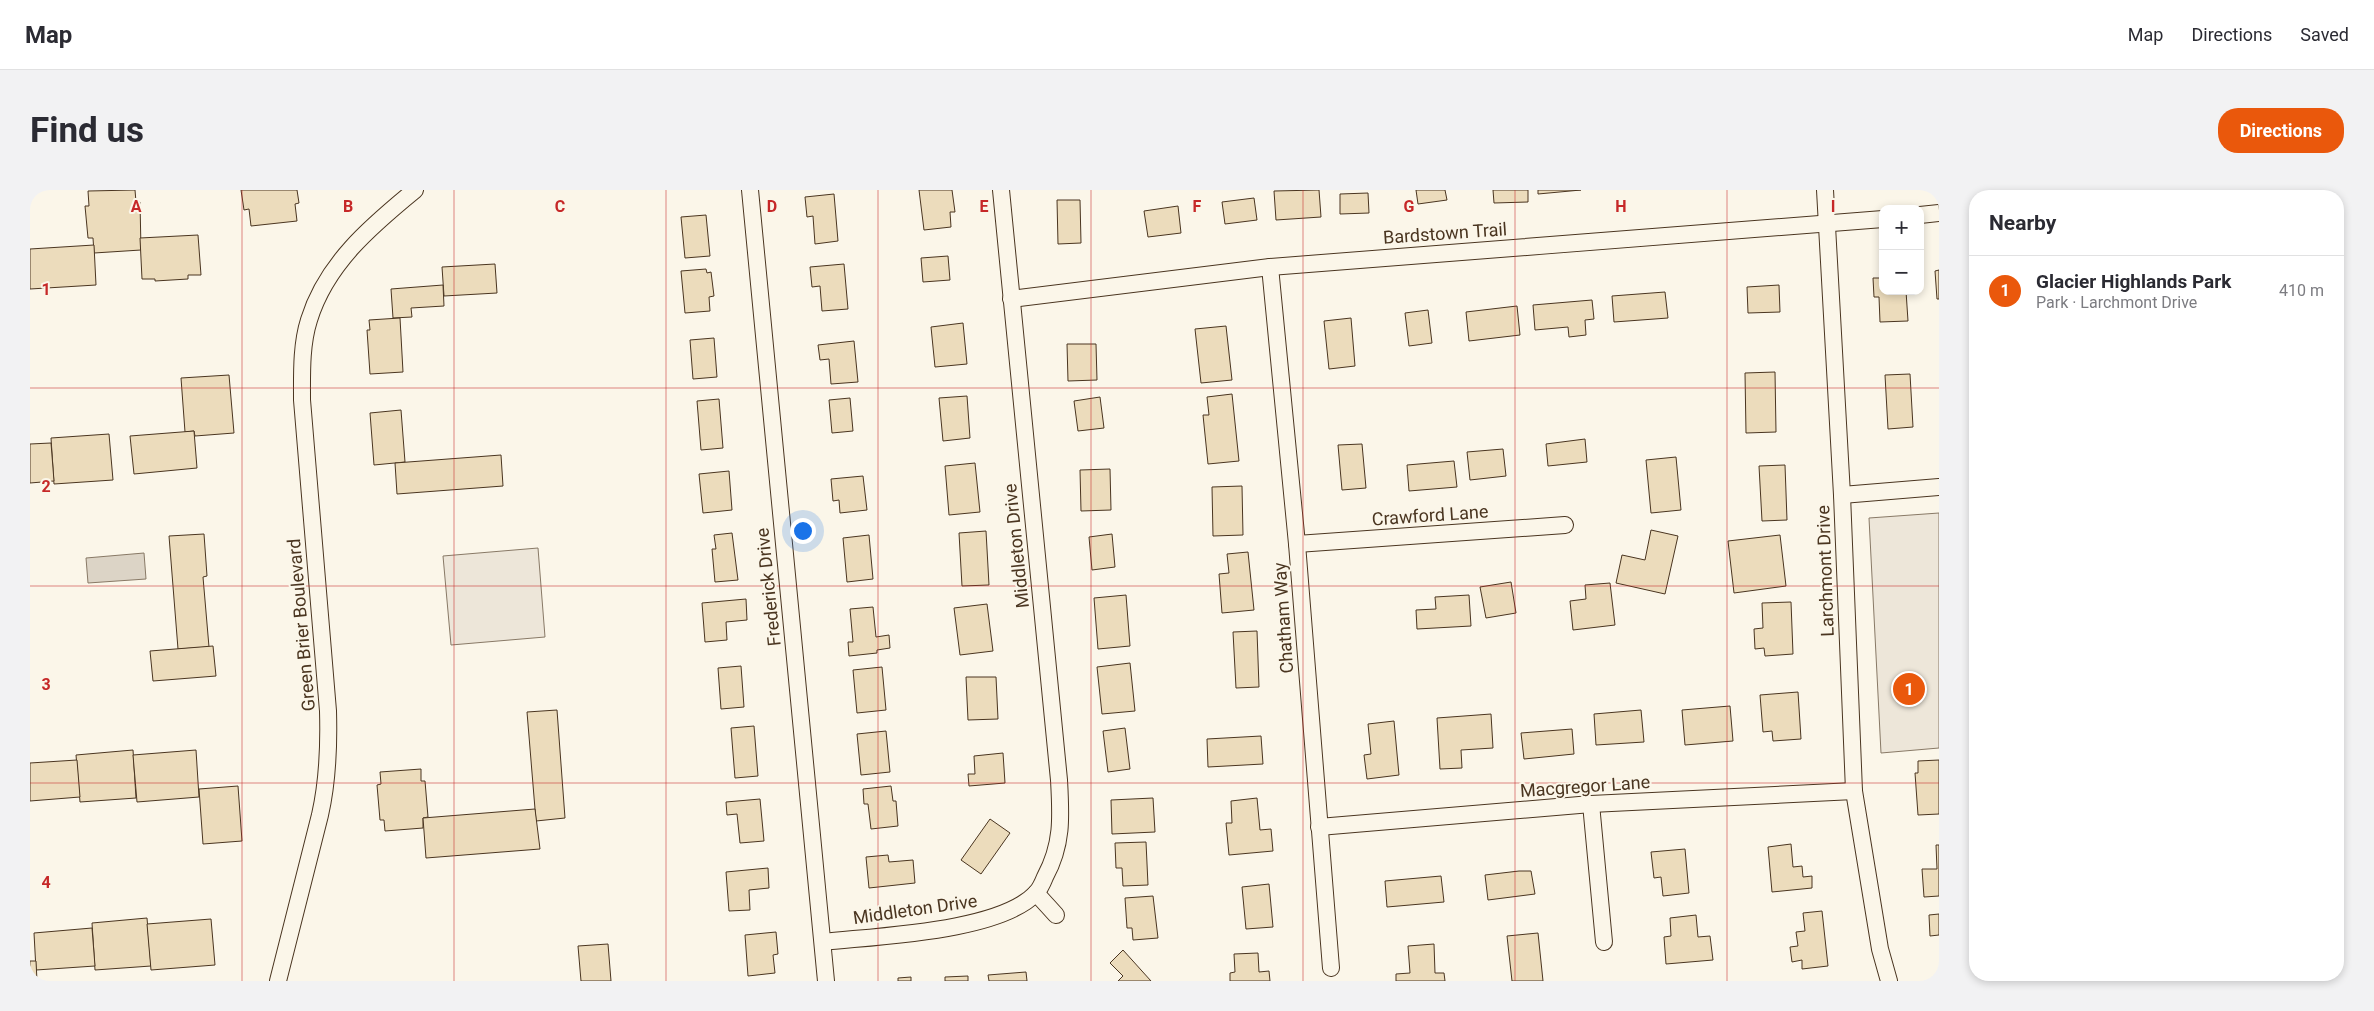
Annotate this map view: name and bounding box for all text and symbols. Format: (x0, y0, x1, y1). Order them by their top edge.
text: Map (25, 21, 72, 49)
text: Map (2128, 24, 2163, 45)
text: Directions (2191, 24, 2272, 45)
text: Saved (2300, 24, 2349, 45)
button: Directions (2218, 108, 2344, 153)
text: Find us (30, 110, 144, 151)
text: A (131, 197, 142, 216)
text: B (343, 197, 353, 216)
text: C (555, 197, 565, 216)
text: D (767, 197, 777, 216)
text: E (980, 197, 989, 216)
text: F (1193, 197, 1202, 216)
text: G (1404, 197, 1415, 216)
text: H (1615, 197, 1627, 216)
text: I (1831, 197, 1835, 216)
map controls (1879, 205, 1924, 295)
button: + (1879, 205, 1924, 250)
text: Nearby (1989, 211, 2056, 235)
street label: Bardstown Trail (1382, 218, 1508, 248)
button: − (1879, 250, 1924, 295)
text: Glacier Highlands Park (2036, 270, 2231, 293)
text: 1 (41, 280, 51, 299)
text: 1 (2000, 281, 2010, 300)
text: 410 m (2279, 281, 2324, 300)
text: Park · Larchmont Drive (2036, 293, 2197, 312)
text: 2 (41, 477, 51, 496)
street label: Middleton Drive (999, 483, 1033, 609)
street label: Crawford Lane (1371, 500, 1489, 530)
street label: Larchmont Drive (1812, 505, 1838, 637)
your location (790, 518, 816, 544)
street label: Frederick Drive (751, 527, 785, 647)
street label: Green Brier Boulevard (283, 538, 319, 712)
street label: Chatham Way (1269, 561, 1297, 674)
pin: 1 (1893, 670, 1925, 708)
text: 3 (41, 675, 51, 694)
street label: Macgregor Lane (1519, 771, 1651, 801)
text: 4 (41, 873, 51, 892)
street label: Middleton Drive (852, 890, 978, 928)

